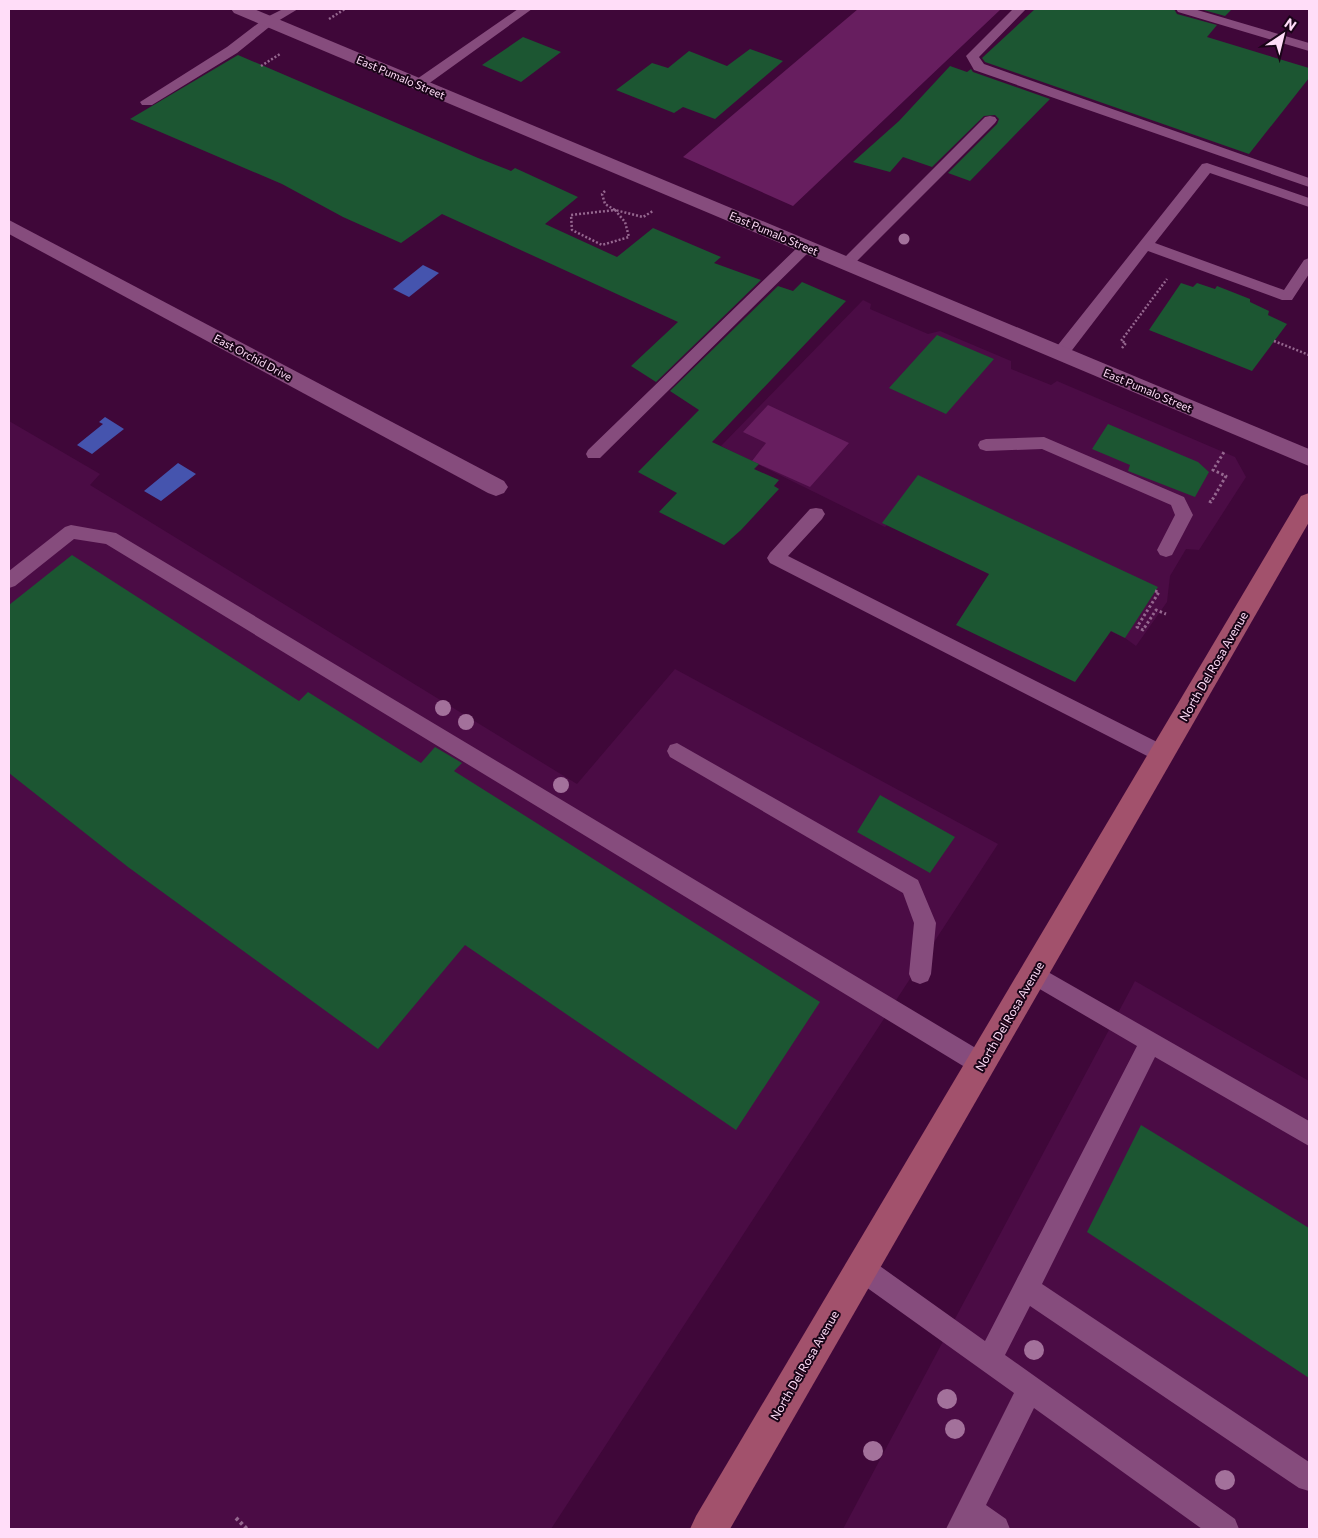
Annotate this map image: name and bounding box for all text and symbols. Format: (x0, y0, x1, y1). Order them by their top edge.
north arrow (1258, 10, 1308, 60)
text: N (1282, 14, 1300, 34)
street label: East Pumalo Street (355, 52, 448, 102)
street label: East Pumalo Street (728, 208, 821, 258)
street label: East Orchid Drive (212, 331, 294, 383)
street label: East Pumalo Street (1102, 365, 1195, 415)
street label: North Del Rosa Avenue (1176, 609, 1250, 723)
street label: North Del Rosa Avenue (972, 959, 1046, 1073)
street label: North Del Rosa Avenue (767, 1308, 841, 1422)

